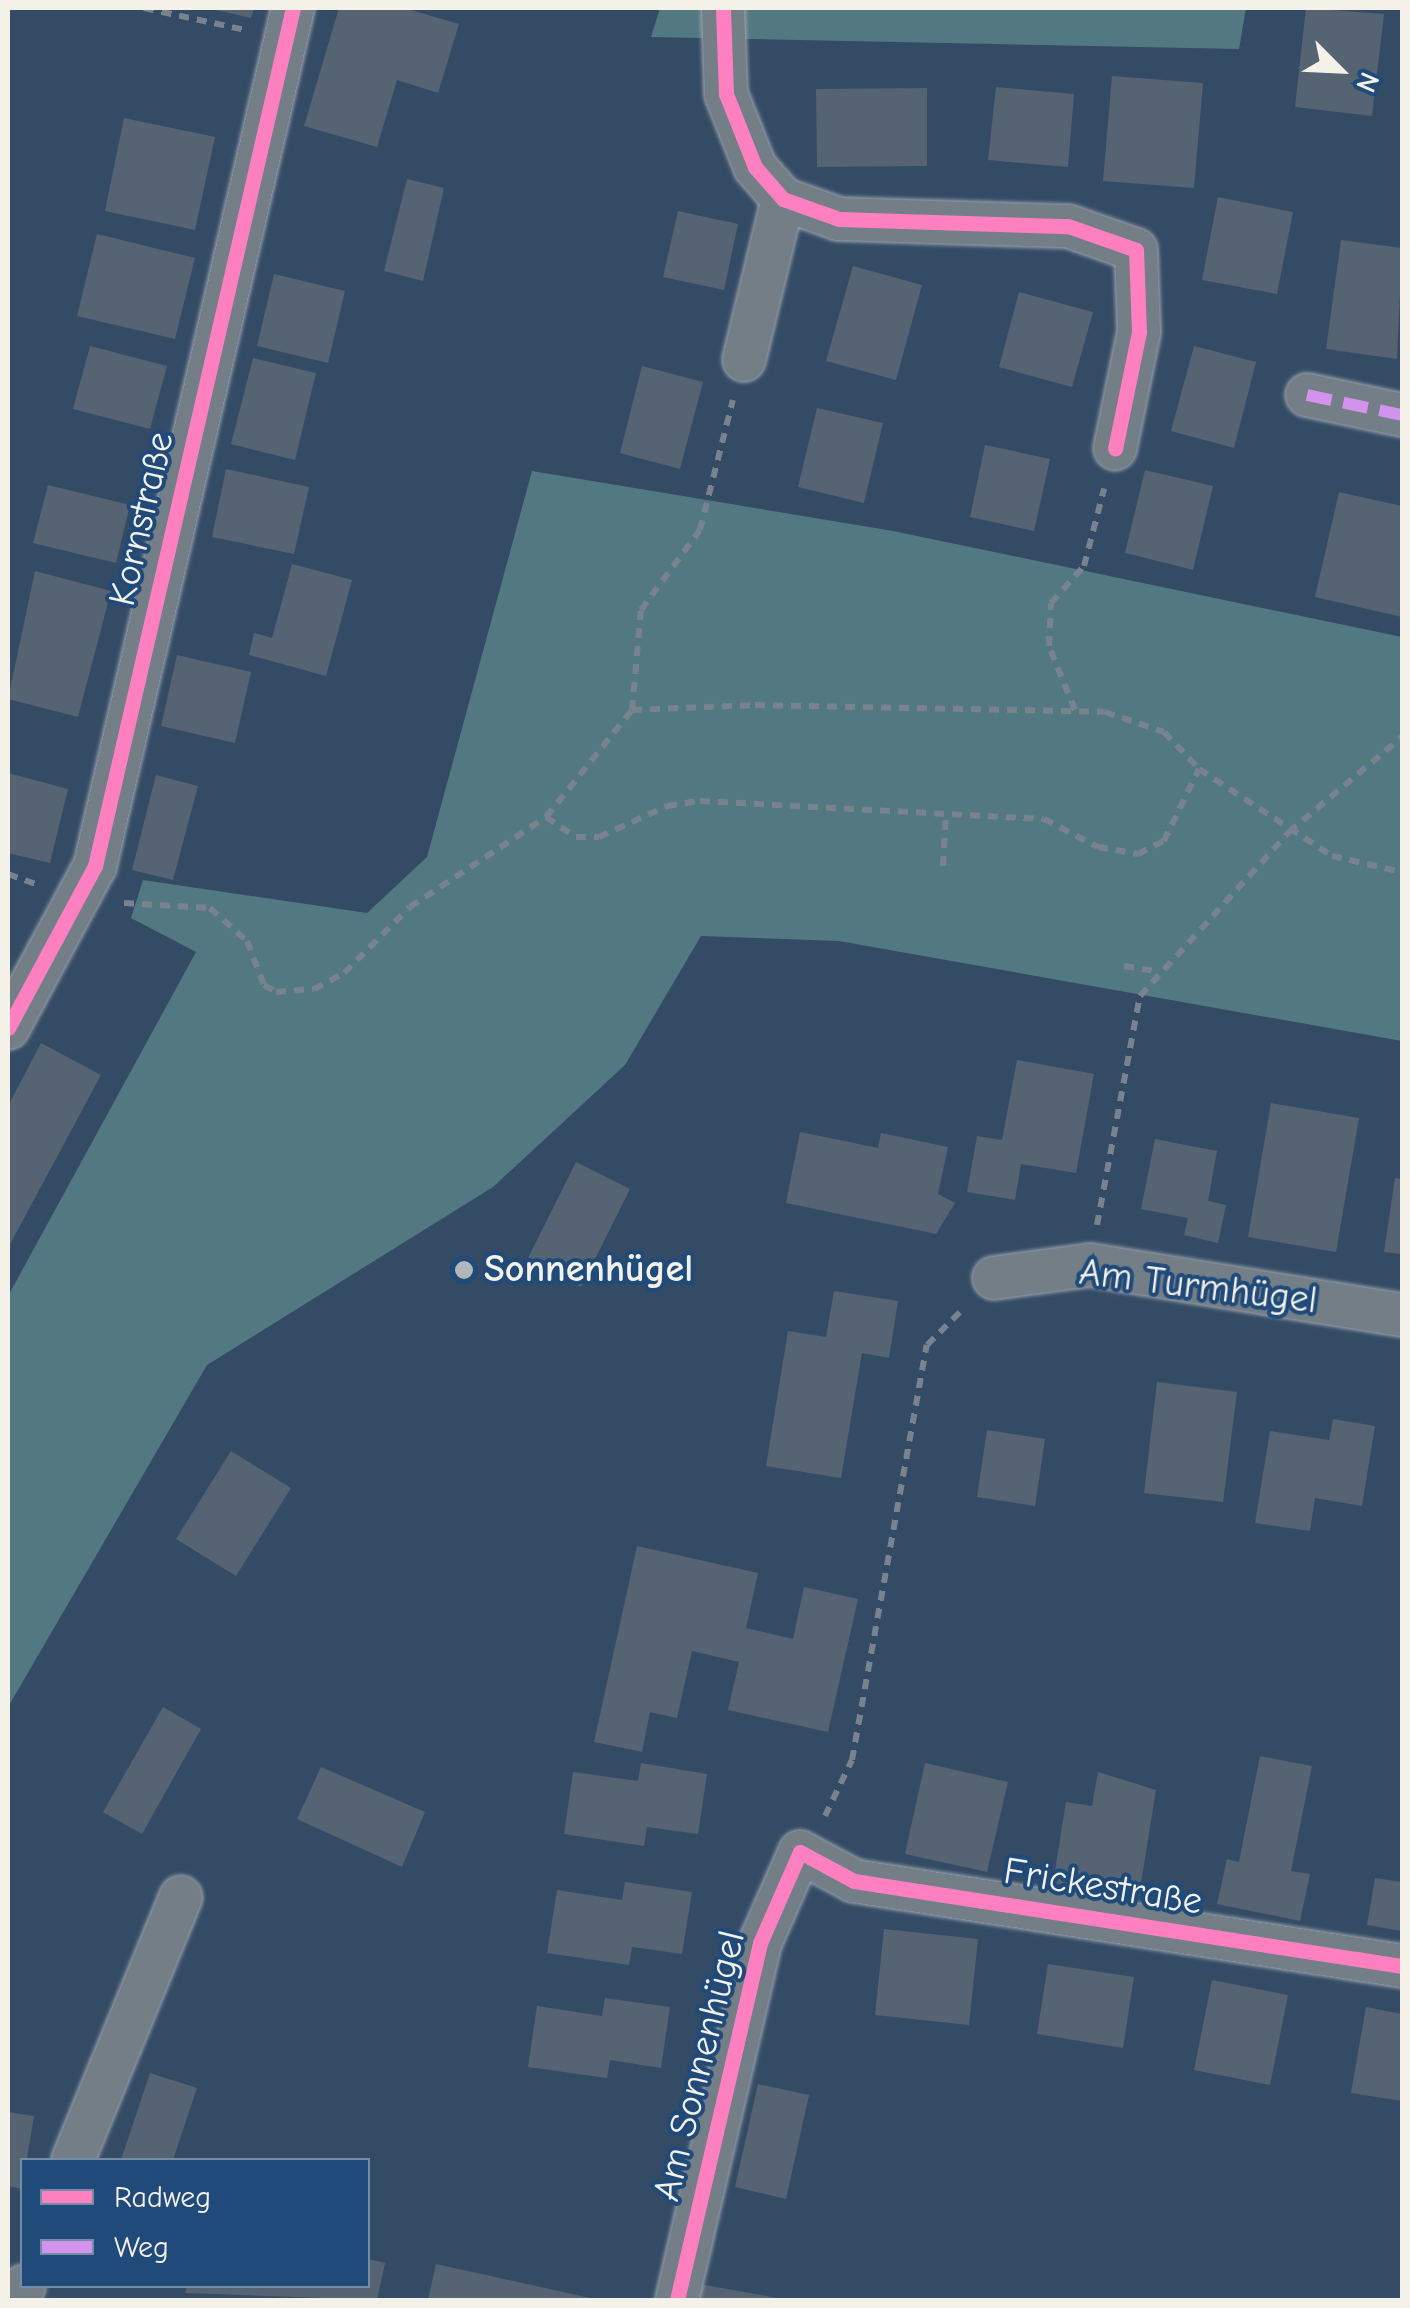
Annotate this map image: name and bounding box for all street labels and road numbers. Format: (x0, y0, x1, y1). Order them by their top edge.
street label: Kornstraße (100, 428, 184, 610)
street label: Am Turmhügel (1076, 1250, 1320, 1324)
street label: Frickestraße (1001, 1849, 1205, 1925)
street label: Am Sonnenhügel (644, 1926, 756, 2206)

